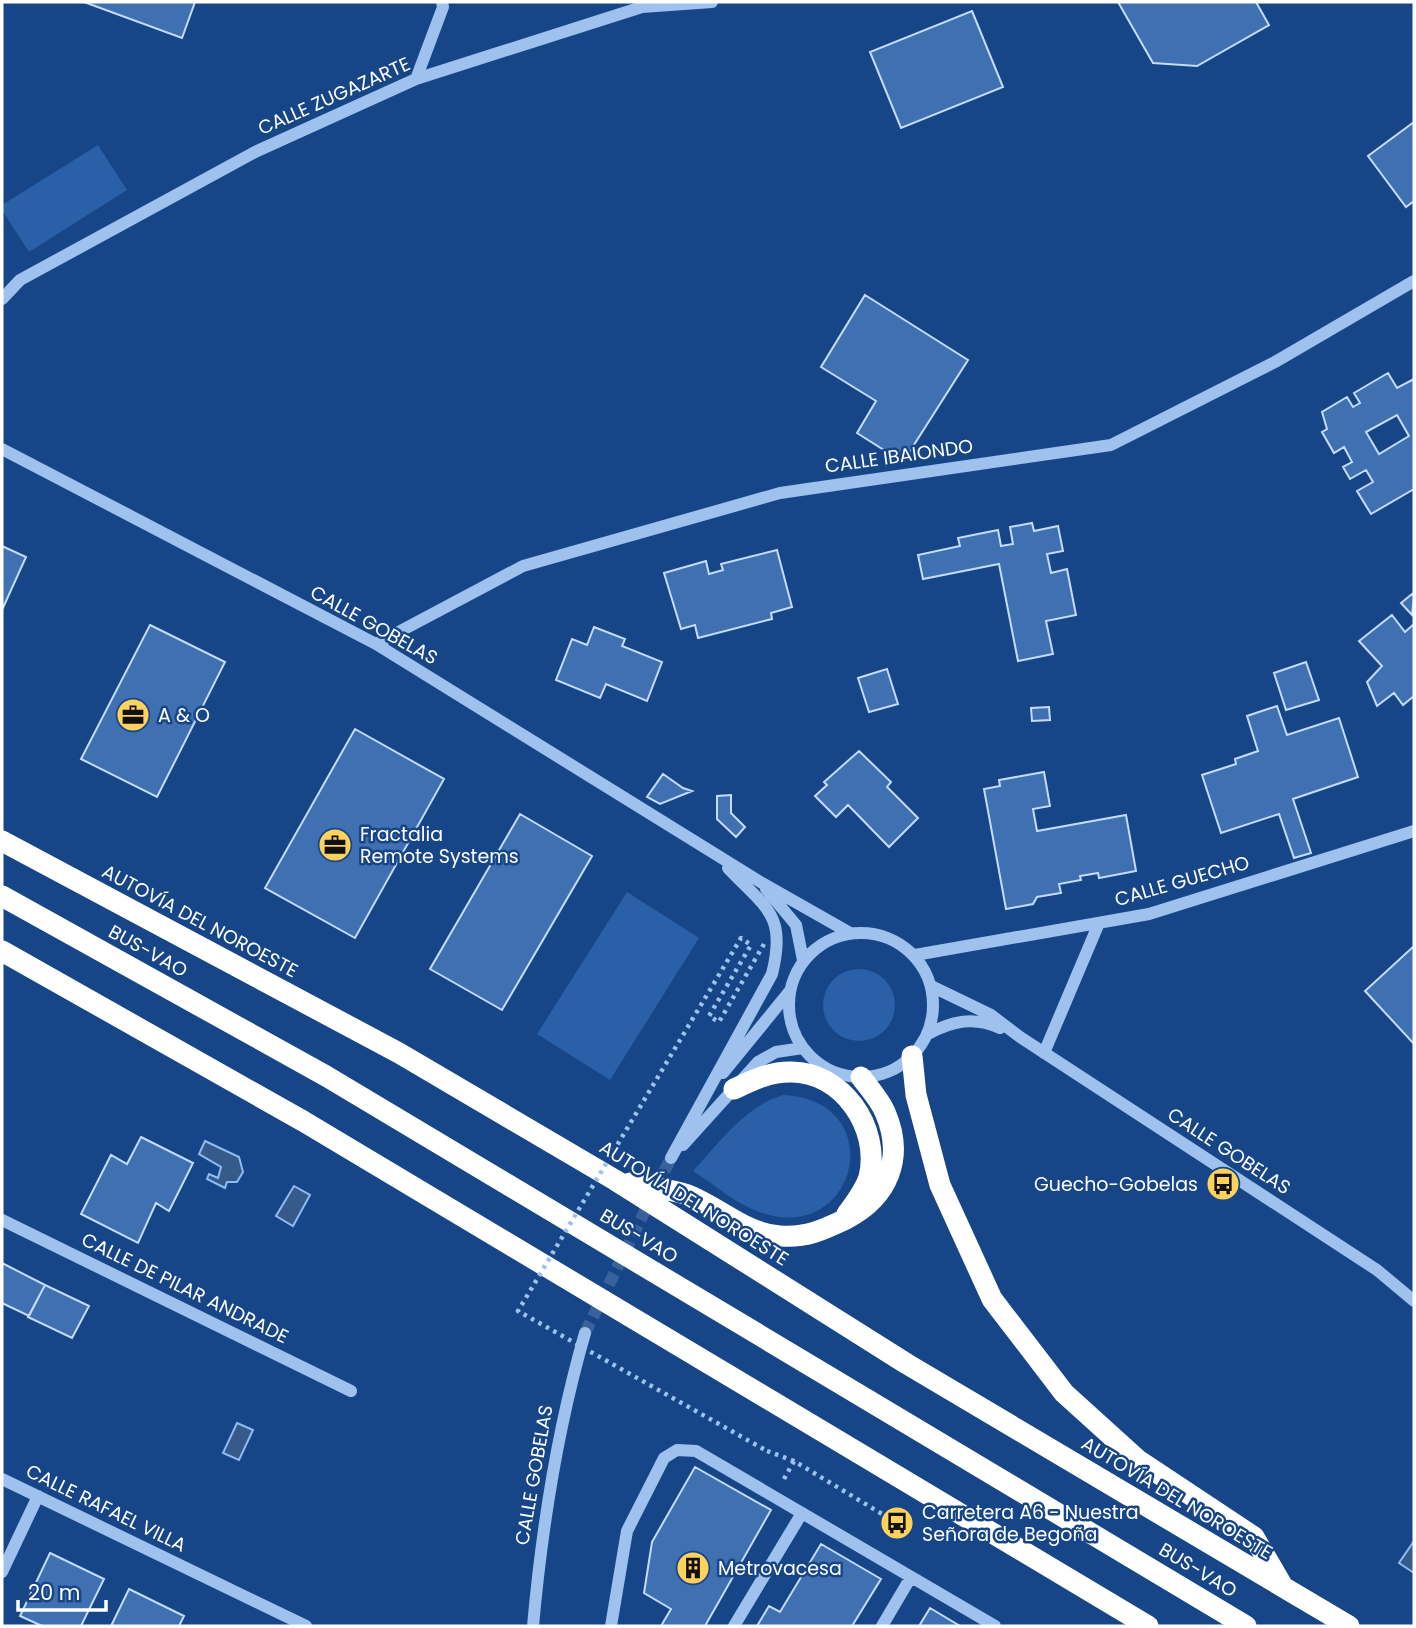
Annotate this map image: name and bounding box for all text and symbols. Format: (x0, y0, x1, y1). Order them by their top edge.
street label: CALLE ZUGAZARTE (254, 50, 414, 142)
street label: CALLE IBAIONDO (823, 432, 975, 480)
street label: CALLE GOBELAS (305, 579, 443, 671)
office icon: A & O (114, 696, 152, 734)
place label: A & O (158, 702, 210, 729)
place label: Fractalia Remote Systems (360, 821, 519, 870)
office icon: Fractalia Remote Systems (316, 826, 354, 864)
street label: CALLE GUECHO (1112, 849, 1252, 913)
street label: AUTOVÍA DEL NOROESTE (97, 858, 303, 984)
street label: BUS-VAO (104, 918, 193, 984)
street label: CALLE GOBELAS (1162, 1101, 1296, 1201)
street label: AUTOVÍA DEL NOROESTE (594, 1134, 794, 1272)
bus stop icon: Guecho-Gobelas (1204, 1165, 1242, 1203)
place label: Guecho-Gobelas (1034, 1171, 1198, 1198)
street label: BUS-VAO (595, 1202, 683, 1270)
street label: CALLE DE PILAR ANDRADE (77, 1226, 293, 1350)
street label: CALLE GOBELAS (508, 1403, 560, 1547)
street label: AUTOVÍA DEL NOROESTE (1076, 1430, 1278, 1566)
street label: CALLE RAFAEL VILLA (21, 1457, 191, 1559)
place label: Carretera A6 - Nuestra Señora de Begoña (922, 1499, 1139, 1548)
bus stop icon: Carretera A6 - Nuestra Señora de Begoña (878, 1504, 916, 1542)
street label: BUS-VAO (1154, 1536, 1242, 1604)
building icon: Metrovacesa (674, 1549, 712, 1587)
place label: Metrovacesa (718, 1555, 842, 1582)
scale bar (18, 1568, 105, 1612)
text: 20 m (28, 1578, 81, 1607)

